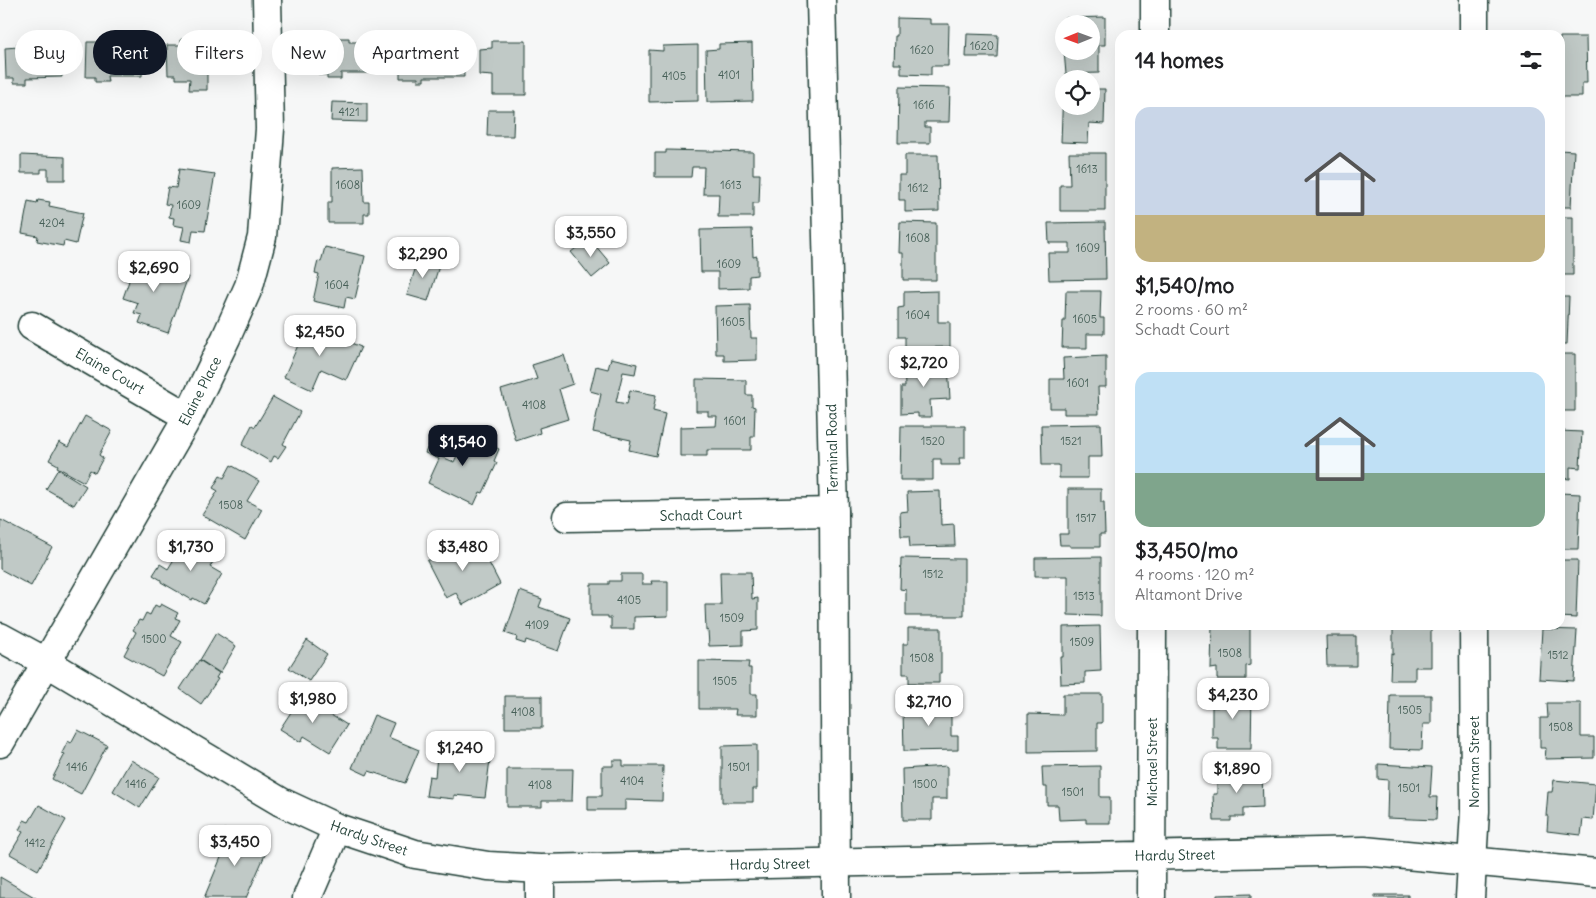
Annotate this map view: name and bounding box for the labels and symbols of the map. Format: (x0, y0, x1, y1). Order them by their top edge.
north arrow (1055, 15, 1100, 60)
house number: 1620 (970, 39, 994, 53)
house number: 1620 (910, 43, 934, 57)
house number: 4101 (718, 68, 740, 82)
house number: 4105 (662, 69, 686, 83)
house number: 1616 (913, 98, 935, 112)
house number: 4121 (338, 105, 360, 119)
house number: 1613 (1076, 162, 1098, 176)
house number: 1608 (336, 178, 360, 192)
house number: 1613 (720, 178, 742, 192)
house number: 1612 (907, 181, 929, 195)
house number: 1609 (177, 198, 201, 212)
house number: 4204 (39, 216, 65, 230)
pin: $3,550 (550, 216, 632, 258)
house number: 1608 (906, 231, 930, 245)
pin: $2,290 (382, 236, 464, 279)
house number: 1609 (1076, 241, 1100, 255)
pin: $2,690 (113, 250, 195, 293)
house number: 1609 (717, 257, 741, 271)
house number: 1604 (325, 278, 349, 292)
house number: 1604 (906, 308, 930, 322)
house number: 1605 (1073, 312, 1097, 326)
pin: $2,450 (279, 314, 361, 357)
house number: 1605 (721, 315, 745, 329)
street label: Elaine Court (72, 344, 148, 398)
pin: $2,720 (883, 346, 965, 388)
street label: Elaine Place (175, 353, 225, 429)
house number: 1601 (1067, 376, 1089, 390)
house number: 4108 (522, 398, 546, 412)
street label: Terminal Road (822, 404, 842, 494)
house number: 1601 (724, 414, 746, 428)
pin: $1,540 (422, 424, 504, 467)
house number: 1520 (921, 434, 945, 448)
house number: 1521 (1060, 434, 1082, 448)
house number: 1508 (219, 498, 243, 512)
street label: Schadt Court (659, 505, 743, 525)
house number: 1517 (1076, 511, 1097, 525)
pin: $1,730 (150, 530, 232, 572)
pin: $3,480 (422, 530, 504, 572)
house number: 1512 (922, 567, 944, 581)
house number: 1513 (1073, 589, 1095, 603)
house number: 4105 (617, 593, 641, 607)
house number: 1509 (720, 611, 744, 625)
house number: 4109 (525, 618, 549, 632)
house number: 1500 (141, 632, 167, 646)
house number: 1509 (1070, 635, 1094, 649)
house number: 1508 (1218, 646, 1242, 660)
house number: 1512 (1547, 648, 1569, 662)
house number: 1508 (910, 651, 934, 665)
house number: 1505 (713, 674, 737, 688)
pin: $4,230 (1192, 678, 1274, 720)
pin: $1,980 (272, 682, 354, 724)
pin: $2,710 (888, 684, 970, 727)
house number: 1505 (1398, 703, 1422, 717)
house number: 4108 (511, 705, 535, 719)
street label: Norman Street (1465, 716, 1483, 808)
street label: Michael Street (1143, 717, 1161, 806)
house number: 1508 (1549, 720, 1573, 734)
pin: $1,240 (419, 730, 501, 773)
pin: $1,890 (1196, 752, 1278, 794)
house number: 1416 (66, 760, 88, 774)
house number: 1501 (728, 760, 750, 774)
house number: 4104 (620, 774, 644, 788)
house number: 1416 (125, 777, 147, 791)
house number: 1500 (912, 777, 938, 791)
house number: 4108 (528, 778, 552, 792)
house number: 1501 (1398, 781, 1420, 795)
house number: 1501 (1062, 785, 1084, 799)
street label: Hardy Street (328, 816, 410, 860)
pin: $3,450 (194, 824, 276, 867)
house number: 1412 (24, 836, 46, 850)
street label: Hardy Street (1135, 845, 1216, 865)
street label: Hardy Street (730, 854, 811, 874)

